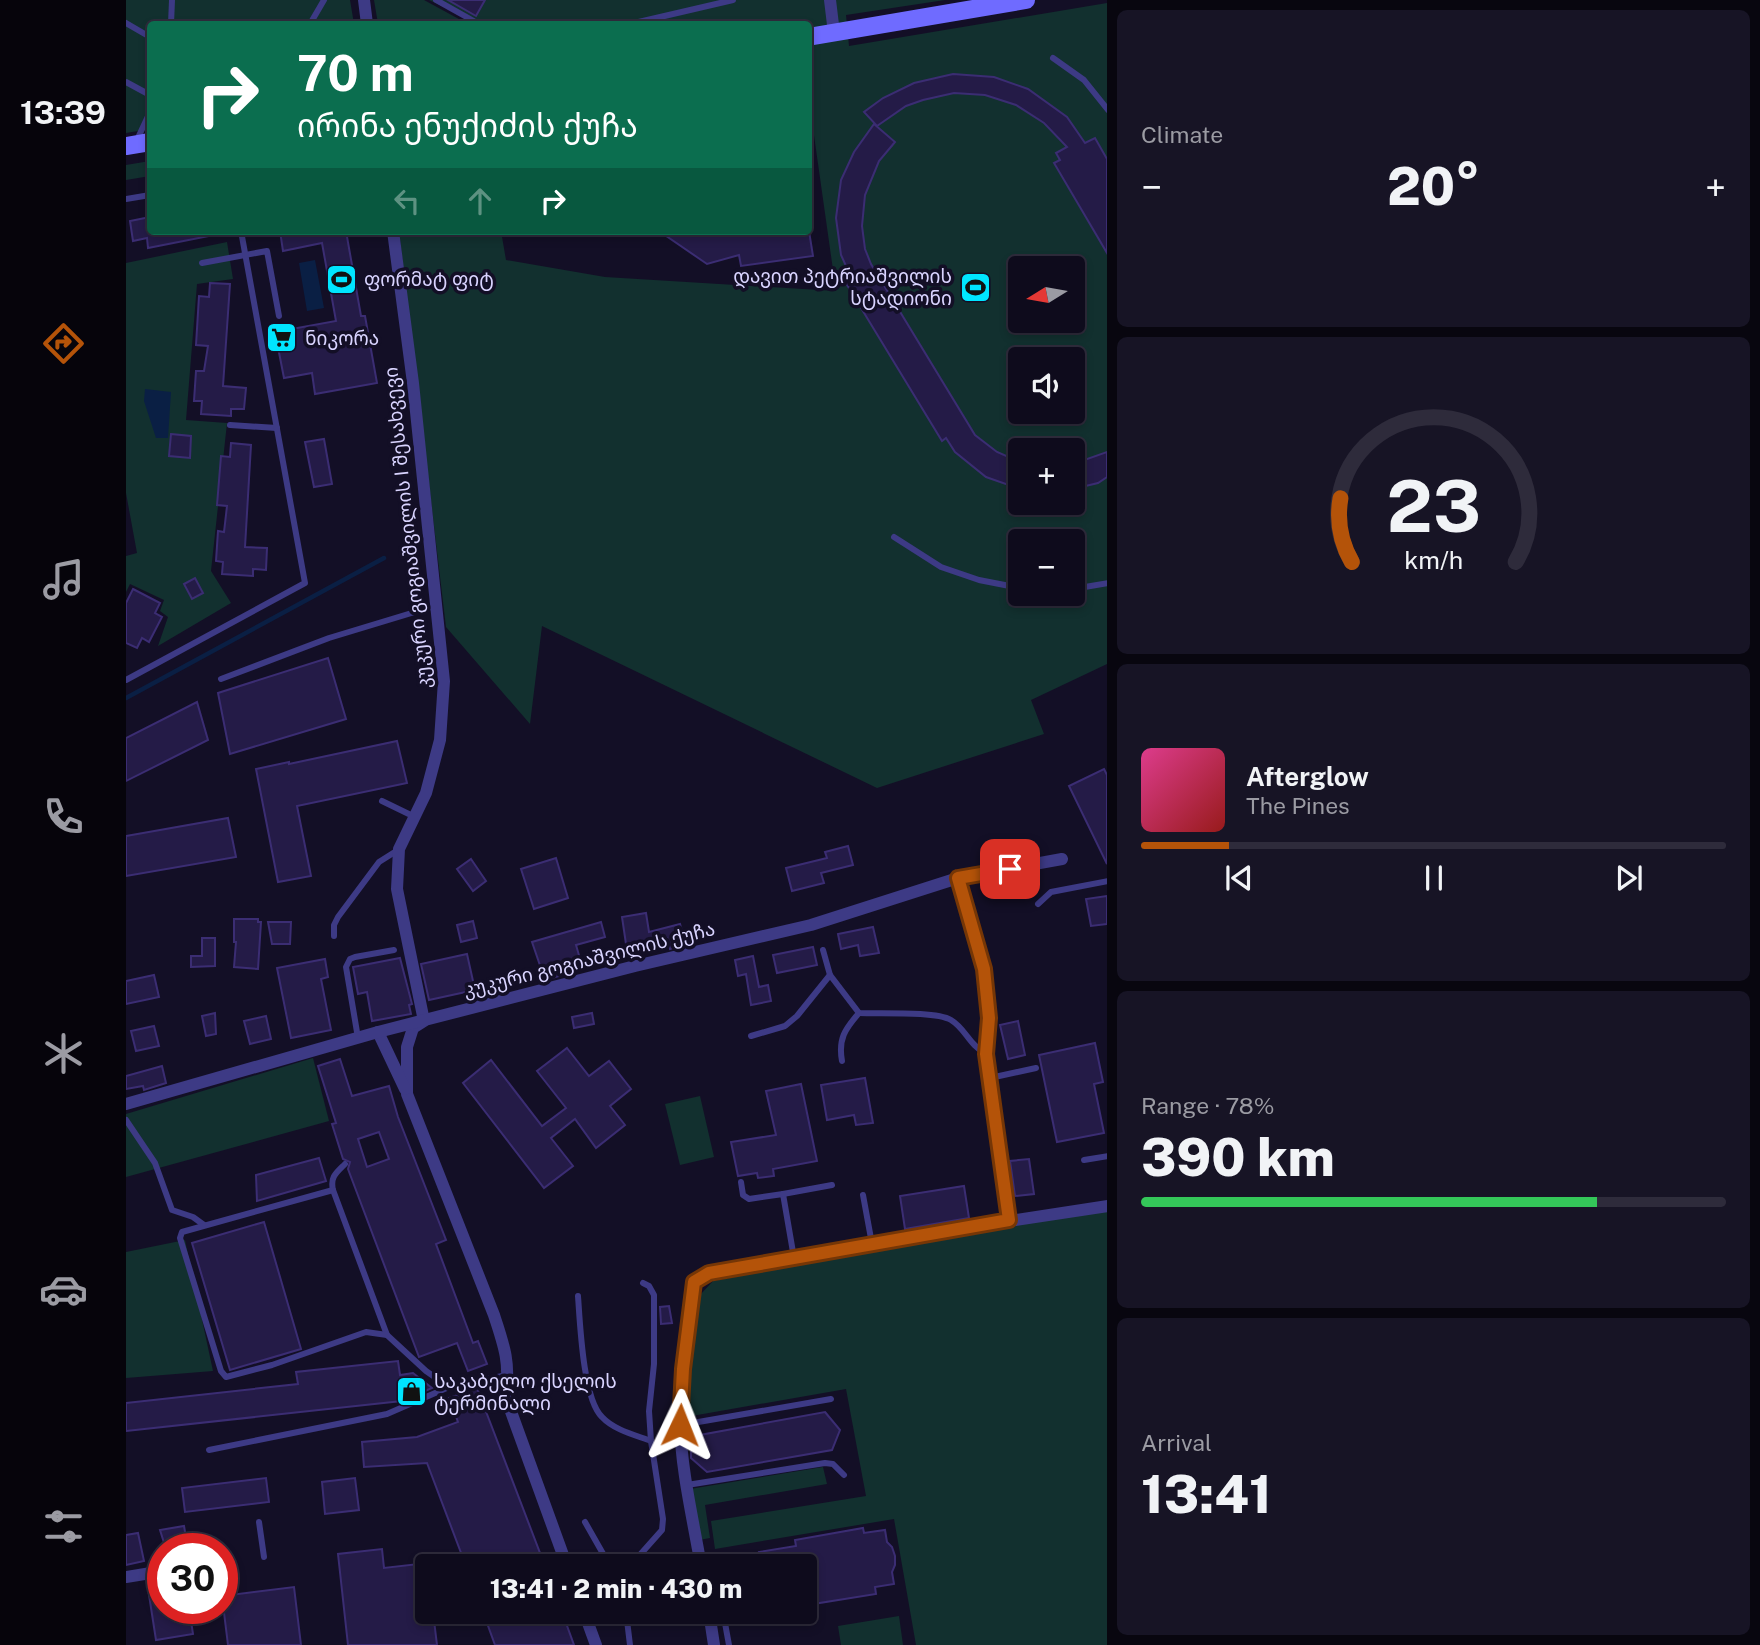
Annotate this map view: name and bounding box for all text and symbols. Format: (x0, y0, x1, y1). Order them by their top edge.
text: 70 m (297, 44, 414, 102)
icon: right (182, 49, 273, 140)
text: 13:39 (20, 94, 106, 131)
text: ირინა ენუქიძის ქუჩა (297, 107, 638, 144)
text: Climate (1141, 121, 1223, 148)
text: 20° (1387, 156, 1480, 217)
text: − (1141, 165, 1162, 210)
text: + (1705, 165, 1726, 210)
icon: left (388, 182, 426, 220)
icon: ahead (461, 182, 499, 220)
icon: right (534, 182, 572, 220)
north arrow (1008, 256, 1085, 332)
map controls (1008, 256, 1085, 606)
sports icon: ფორმატ ფიტ (324, 262, 358, 296)
place label: დავით პეტრიაშვილის სტადიონი (733, 265, 952, 311)
place label: ფორმატ ფიტ (364, 268, 494, 291)
sports icon: დავით პეტრიაშვილის სტადიონი (958, 270, 992, 304)
icon: directions (39, 319, 88, 368)
supermarket icon: ნიკორა (265, 321, 299, 355)
place label: ნიკორა (305, 327, 379, 350)
button: sound (1008, 347, 1085, 424)
street label: კუკური გოგიაშვილის I შესახვევი (379, 366, 437, 690)
button: + (1008, 438, 1085, 515)
text: 23 (1386, 463, 1481, 548)
button: − (1008, 529, 1085, 606)
text: km/h (1404, 544, 1463, 574)
icon: music (39, 555, 88, 604)
text: Afterglow (1246, 761, 1369, 792)
icon: phone (39, 792, 88, 841)
text: The Pines (1246, 792, 1350, 819)
pin (980, 839, 1040, 899)
icon: arrive (991, 850, 1029, 888)
icon: previous (1220, 859, 1258, 897)
icon: pause (1415, 859, 1453, 897)
icon: next (1610, 859, 1648, 897)
street label: კუკური გოგიაშვილის ქუჩა (461, 917, 718, 1003)
icon: climate (39, 1029, 88, 1078)
text: Range · 78% (1141, 1092, 1274, 1119)
text: 390 km (1141, 1127, 1335, 1188)
icon: car (39, 1265, 88, 1314)
place label: საკაბელო ქსელის ტერმინალი (434, 1370, 617, 1416)
shop icon: საკაბელო ქსელის ტერმინალი (394, 1375, 428, 1409)
position arrow (643, 1388, 717, 1462)
text: Arrival (1141, 1429, 1212, 1456)
text: 13:41 (1141, 1464, 1272, 1525)
icon: filters (39, 1502, 88, 1551)
speed limit sign: 30 (147, 1533, 238, 1624)
text: 13:41 · 2 min · 430 m (490, 1573, 742, 1604)

